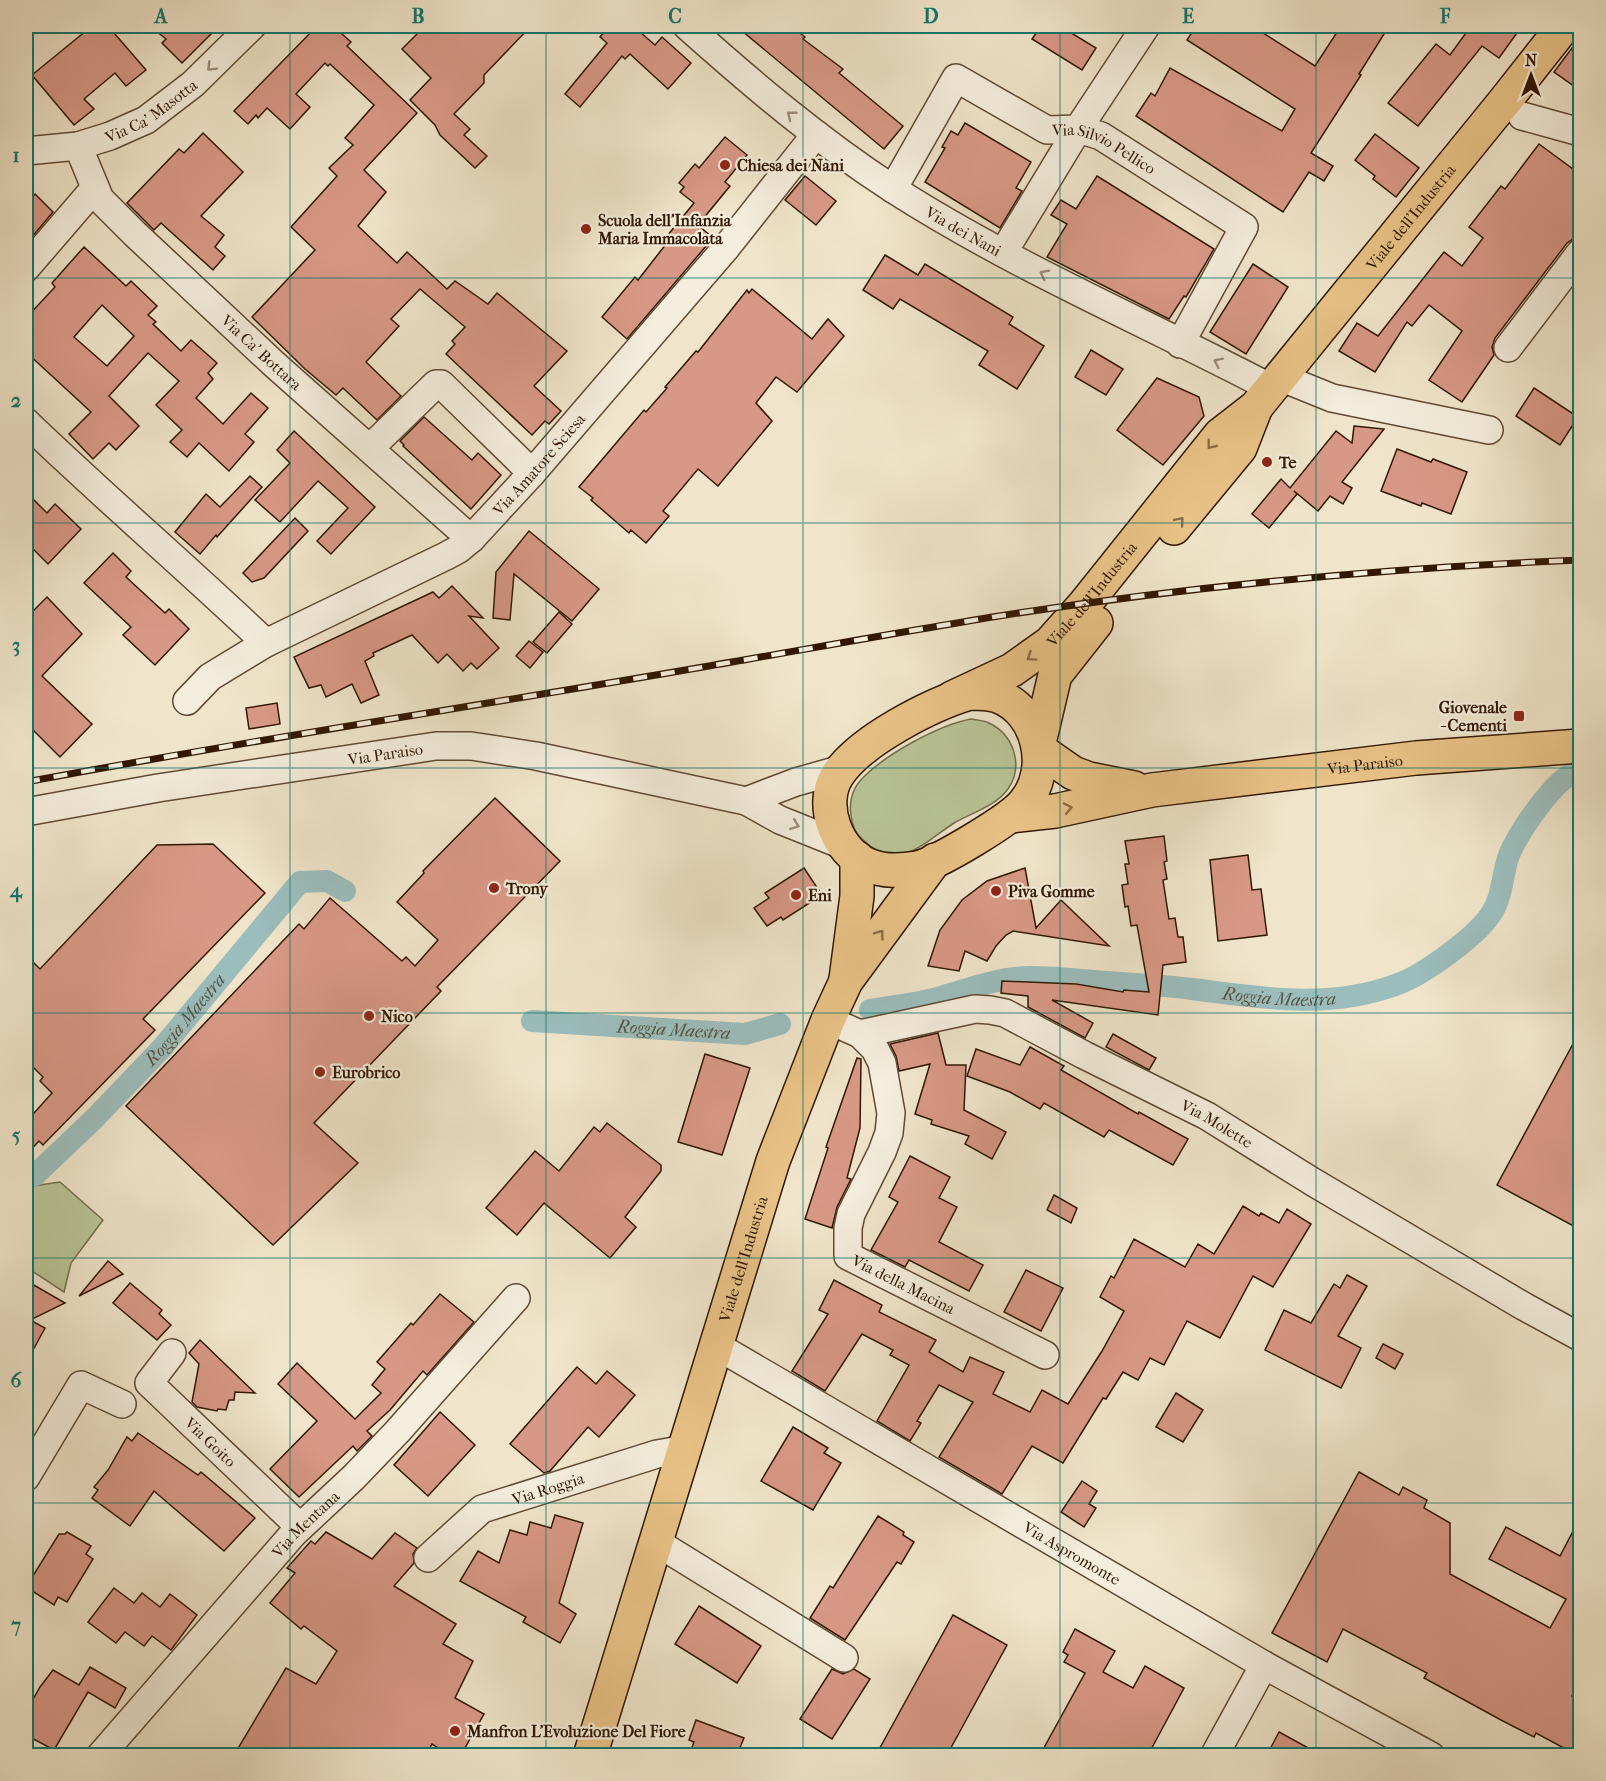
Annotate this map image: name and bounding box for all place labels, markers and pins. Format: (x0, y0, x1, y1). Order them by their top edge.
place label: Chiesa dei Nani (737, 156, 844, 175)
marker: Chiesa dei Nani (718, 158, 732, 172)
place label: Scuola dell'Infanzia Maria Immacolata (597, 211, 732, 248)
marker: Scuola dell'Infanzia Maria Immacolata (579, 222, 593, 236)
place label: Te (1278, 453, 1296, 472)
marker: Te (1260, 455, 1274, 469)
place label: Giovenale - Cementi (1439, 698, 1507, 735)
marker: Giovenale - Cementi (1512, 709, 1526, 723)
place label: Trony (505, 879, 549, 899)
marker: Trony (487, 881, 501, 895)
place label: Piva Gomme (1008, 882, 1095, 901)
marker: Piva Gomme (989, 884, 1003, 898)
place label: Eni (808, 886, 832, 905)
marker: Eni (789, 888, 803, 902)
place label: Nico (381, 1007, 413, 1026)
marker: Nico (362, 1009, 376, 1023)
place label: Eurobrico (332, 1063, 400, 1082)
marker: Eurobrico (313, 1065, 327, 1079)
place label: Manfron L'Evoluzione Del Fiore (466, 1722, 686, 1741)
marker: Manfron L'Evoluzione Del Fiore (448, 1724, 462, 1738)

